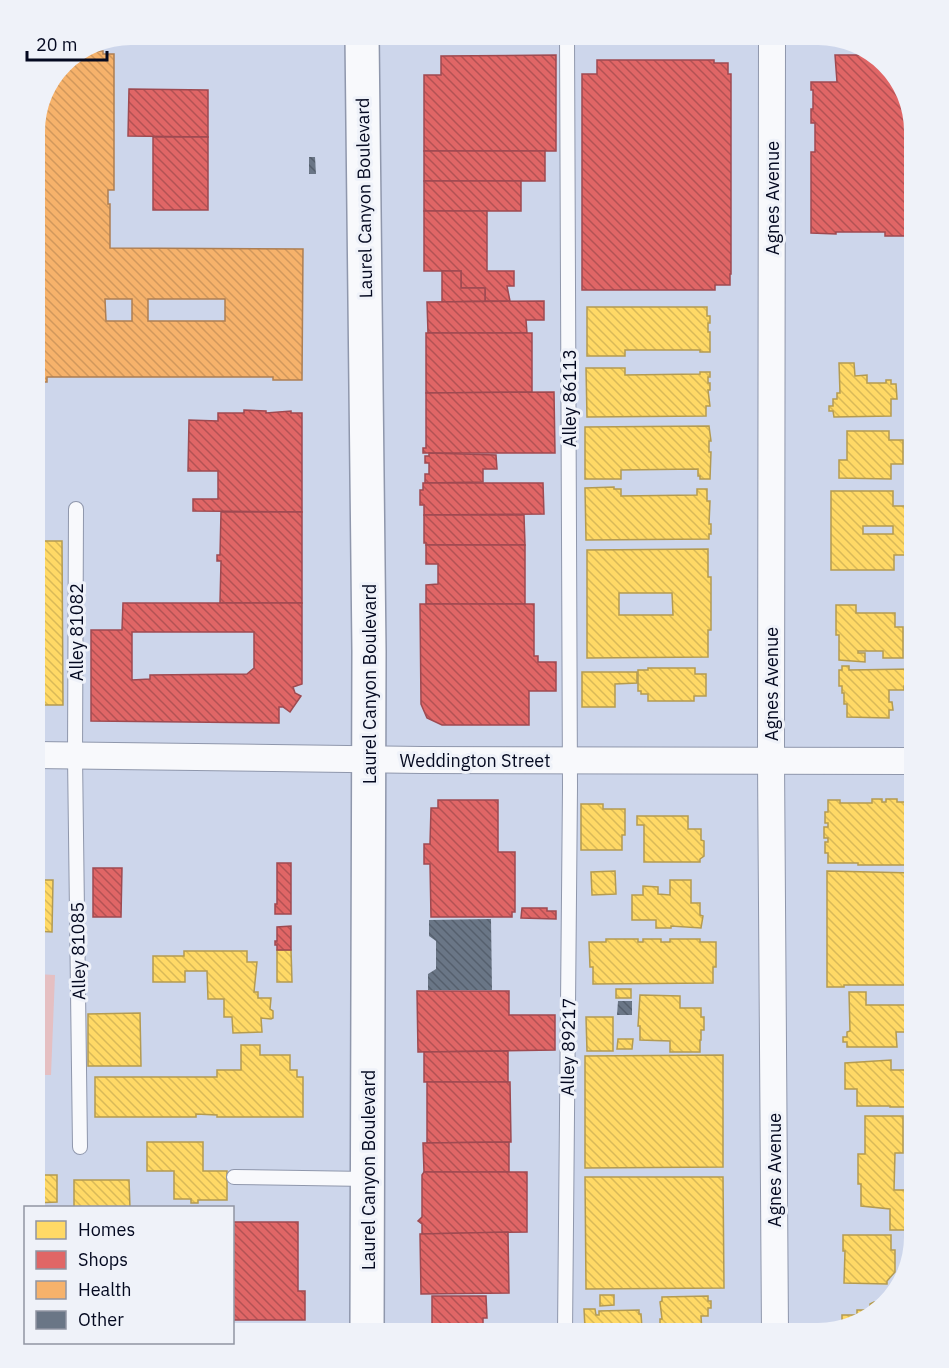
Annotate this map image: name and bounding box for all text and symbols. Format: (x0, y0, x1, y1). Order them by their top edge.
scale bar (27, 24, 106, 62)
text: 20 m (36, 33, 78, 56)
street label: Laurel Canyon Boulevard (351, 97, 377, 299)
street label: Agnes Avenue (761, 141, 784, 255)
street label: Alley 86113 (558, 349, 581, 447)
street label: Alley 81082 (65, 583, 88, 681)
street label: Laurel Canyon Boulevard (358, 584, 381, 784)
street label: Agnes Avenue (760, 627, 783, 741)
street label: Weddington Street (400, 749, 550, 772)
street label: Alley 81085 (66, 902, 90, 1000)
street label: Alley 89217 (556, 998, 580, 1096)
street label: Laurel Canyon Boulevard (357, 1070, 380, 1270)
street label: Agnes Avenue (763, 1113, 786, 1227)
legend (24, 1206, 234, 1344)
text: Homes (78, 1218, 135, 1241)
text: Shops (78, 1248, 128, 1271)
text: Health (78, 1278, 132, 1301)
text: Other (78, 1308, 124, 1331)

